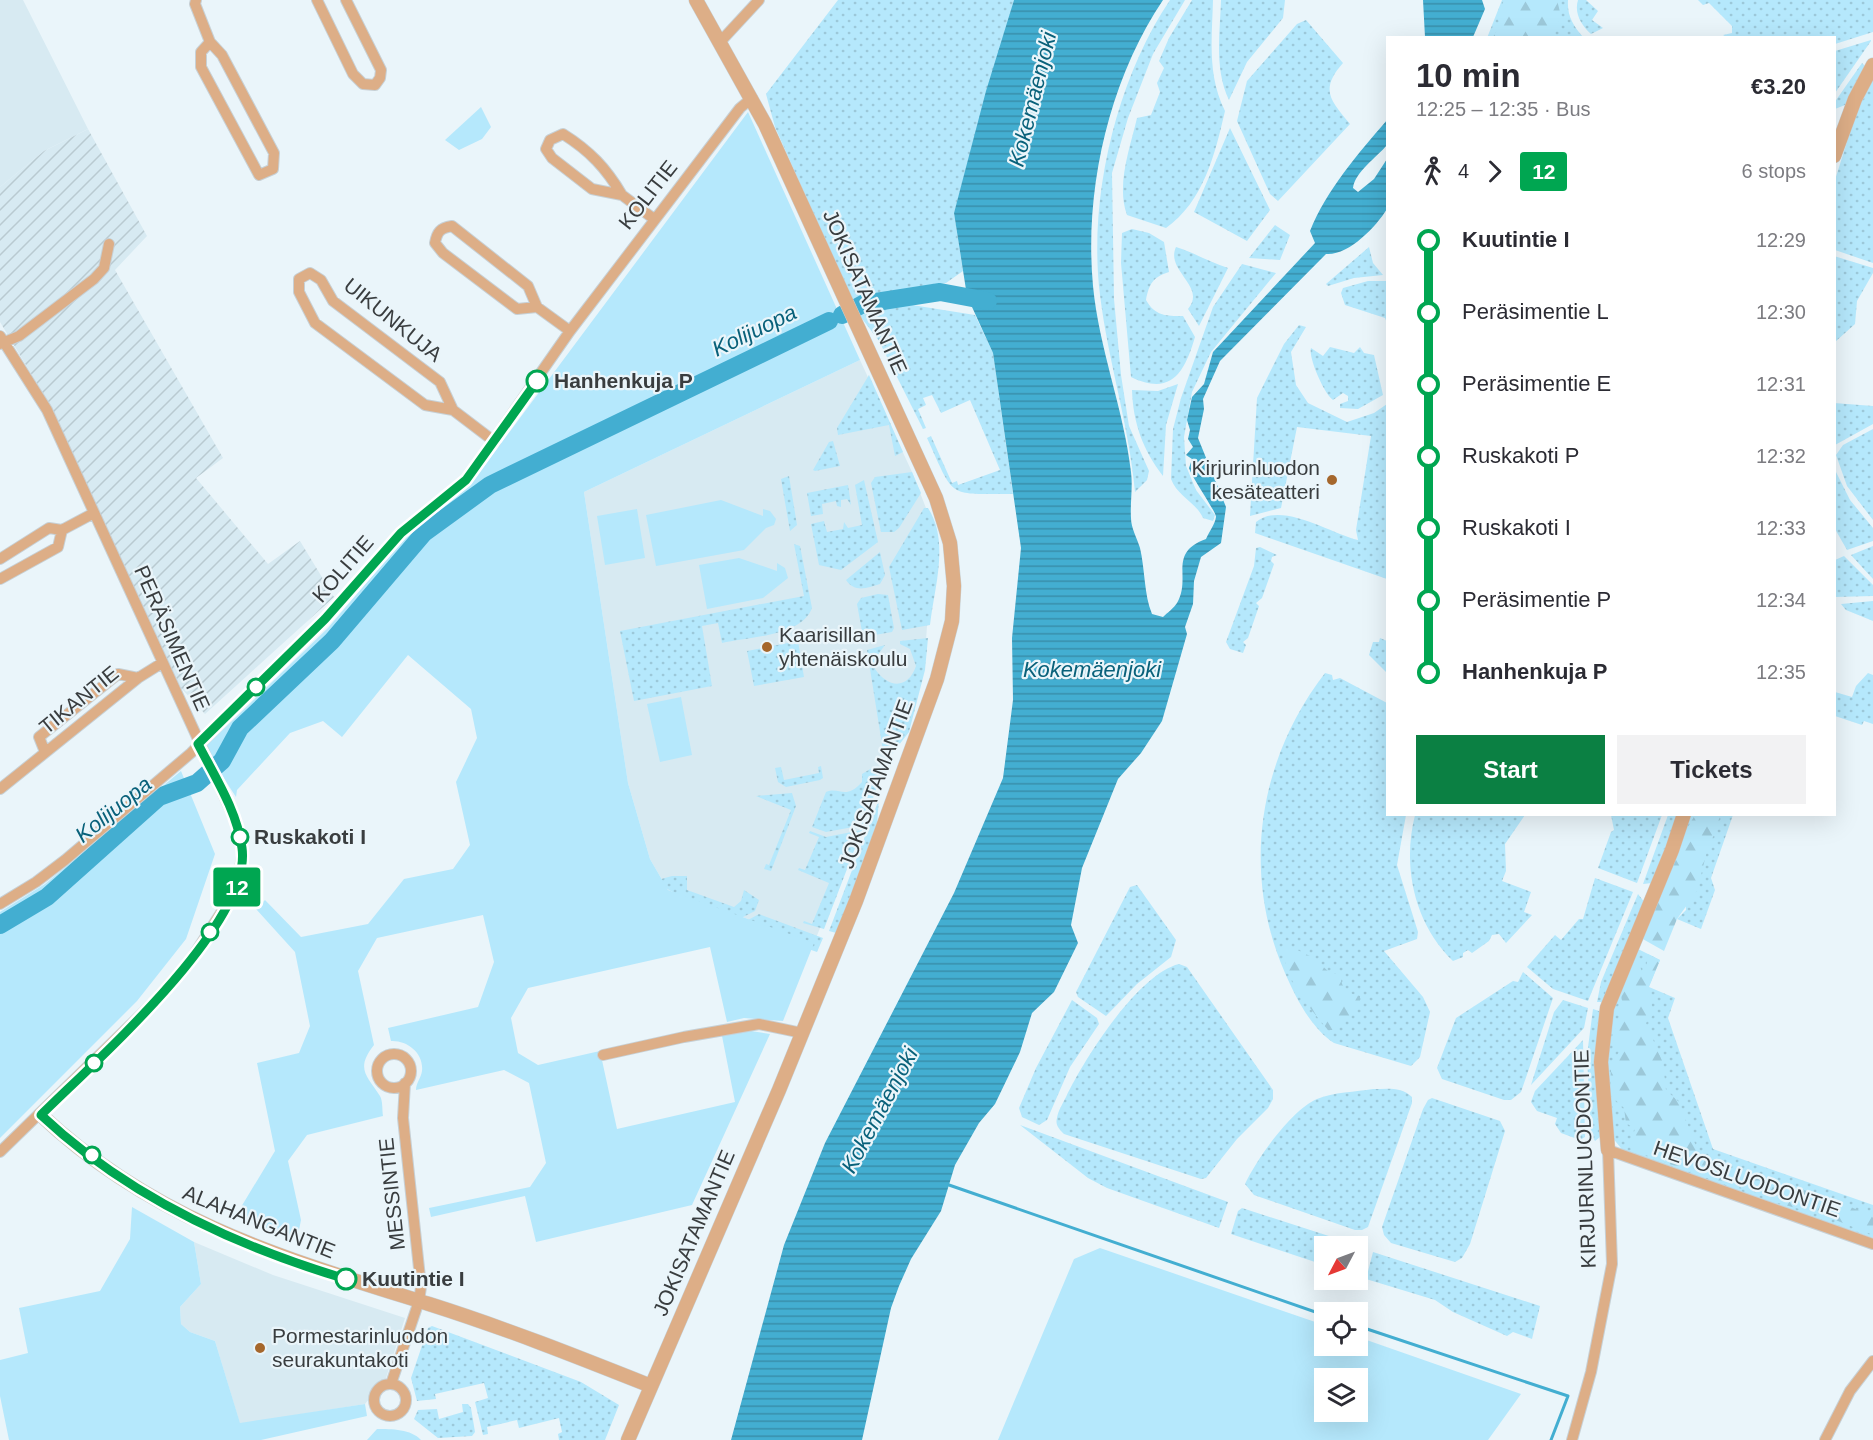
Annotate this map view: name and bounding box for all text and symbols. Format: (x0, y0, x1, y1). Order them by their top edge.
water label: Kokemäenjoki (1004, 28, 1062, 169)
text: 10 min (1416, 57, 1521, 94)
text: €3.20 (1751, 74, 1806, 99)
text: 12:25 – 12:35 · Bus (1416, 98, 1591, 120)
icon: walk (1416, 155, 1449, 188)
icon: forward (1478, 155, 1511, 188)
street label: KOLITIE (614, 156, 681, 234)
text: 4 (1458, 160, 1469, 182)
text: 12 (1532, 160, 1555, 183)
text: 6 stops (1742, 160, 1806, 182)
street label: JOKISATAMANTIE (819, 206, 912, 378)
text: Kuutintie I (1462, 227, 1570, 252)
text: 12:29 (1756, 229, 1806, 251)
street label: UIKUNKUJA (340, 273, 447, 366)
water label: Kolijuopa (708, 299, 800, 362)
text: Peräsimentie L (1462, 299, 1609, 324)
text: 12:30 (1756, 301, 1806, 323)
place label: Hanhenkuja P (554, 369, 693, 392)
marker: Hanhenkuja P (526, 370, 548, 392)
text: Peräsimentie E (1462, 371, 1611, 396)
text: 12:31 (1756, 373, 1806, 395)
text: Ruskakoti P (1462, 443, 1579, 468)
text: 12:32 (1756, 445, 1806, 467)
place label: Kirjurinluodon kesäteatteri (1192, 456, 1320, 503)
marker: Kirjurinluodon kesäteatteri (1325, 473, 1339, 487)
text: Ruskakoti I (1462, 515, 1571, 540)
text: 12:33 (1756, 517, 1806, 539)
street label: KOLITIE (308, 531, 378, 607)
street label: PERÄSIMENTIE (130, 562, 215, 714)
text: Peräsimentie P (1462, 587, 1611, 612)
text: 12:34 (1756, 589, 1806, 611)
place label: Kaarisillan yhtenäiskoulu (779, 623, 907, 670)
marker: Kaarisillan yhtenäiskoulu (760, 640, 774, 654)
water label: Kokemäenjoki (1023, 657, 1162, 682)
text: Hanhenkuja P (1462, 659, 1607, 684)
street label: TIKANTIE (35, 661, 123, 738)
text: 12:35 (1756, 661, 1806, 683)
unlabelled marker (247, 678, 265, 696)
street label: JOKISATAMANTIE (834, 696, 917, 871)
button: Start (1416, 735, 1605, 804)
button: Tickets (1617, 735, 1806, 804)
water label: Kolijuopa (70, 771, 156, 848)
place label: Ruskakoti I (254, 825, 366, 848)
marker: Ruskakoti I (231, 828, 249, 846)
line badge: 12 (210, 868, 264, 906)
text: 12 (225, 876, 249, 899)
unlabelled marker (201, 923, 219, 941)
water label: Kokemäenjoki (836, 1042, 923, 1177)
street label: KIRJURINLUODONTIE (1569, 1049, 1600, 1269)
unlabelled marker (85, 1054, 103, 1072)
street label: HEVOSLUODONTIE (1651, 1136, 1844, 1221)
street label: MESSINTIE (374, 1137, 409, 1252)
unlabelled marker (83, 1146, 101, 1164)
street label: JOKISATAMANTIE (648, 1147, 739, 1319)
street label: ALAHANGANTIE (180, 1180, 339, 1263)
north arrow (1314, 1236, 1368, 1290)
map controls (1314, 1236, 1368, 1422)
place label: Kuutintie I (362, 1267, 465, 1290)
marker: Kuutintie I (335, 1268, 357, 1290)
button: locate (1314, 1302, 1368, 1356)
place label: Pormestarinluodon seurakuntakoti (272, 1324, 448, 1371)
marker: Pormestarinluodon seurakuntakoti (253, 1341, 267, 1355)
button: layers (1314, 1368, 1368, 1422)

